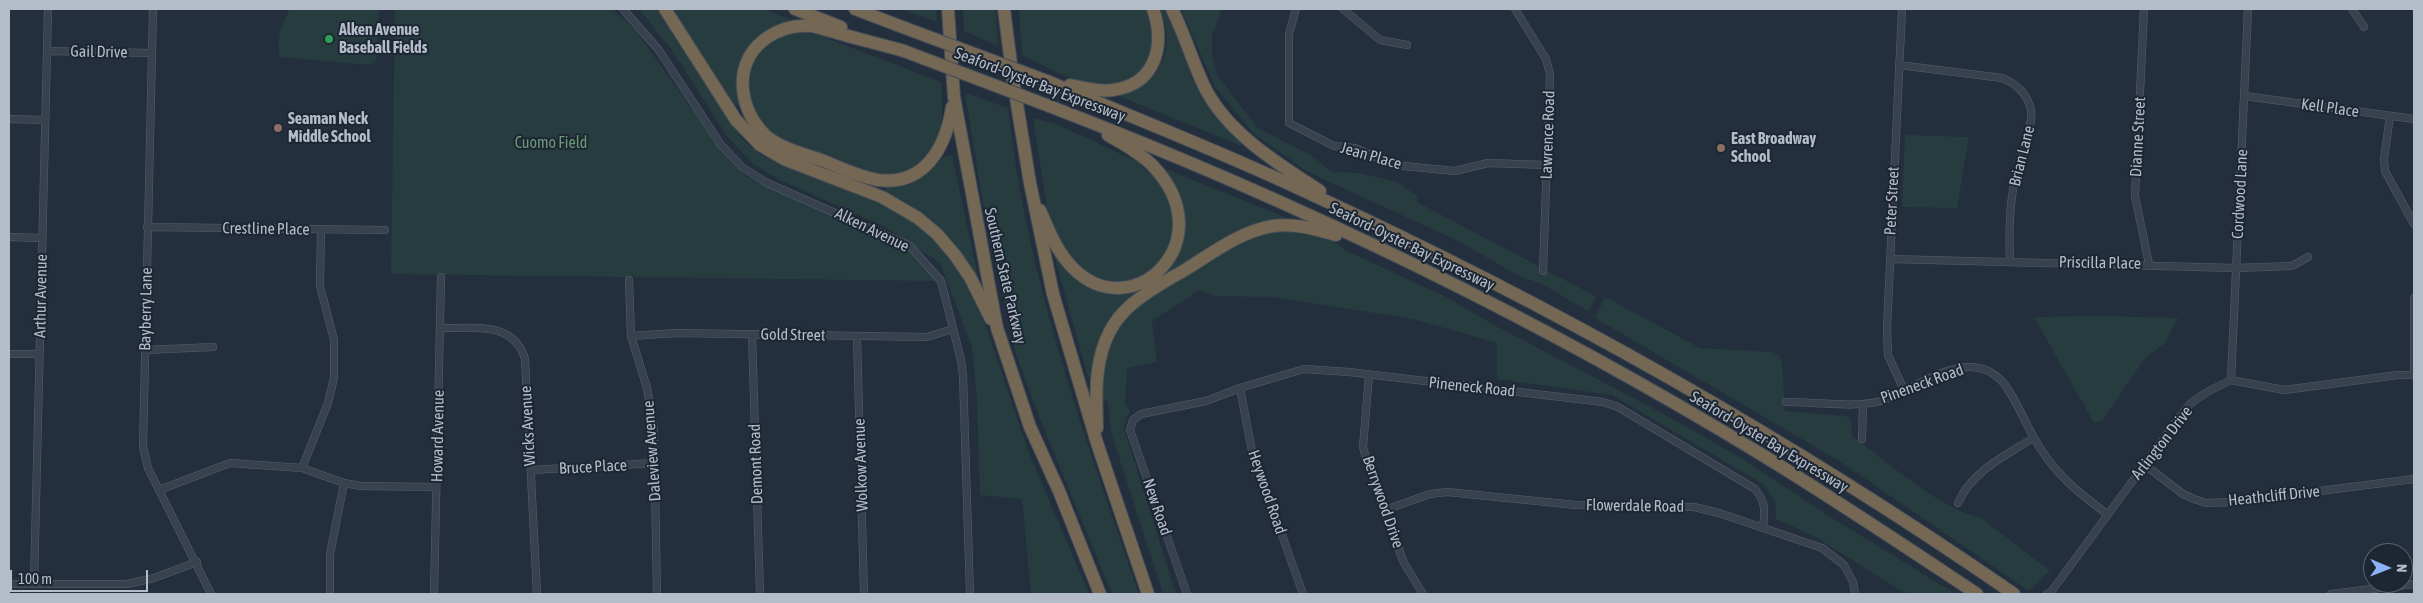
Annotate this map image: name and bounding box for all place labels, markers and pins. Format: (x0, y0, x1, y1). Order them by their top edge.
place label: Alken Avenue Baseball Fields (339, 20, 427, 58)
marker: Alken Avenue Baseball Fields (323, 33, 335, 45)
place label: Seaman Neck Middle School (288, 109, 371, 147)
marker: Seaman Neck Middle School (272, 122, 284, 134)
place label: East Broadway School (1731, 129, 1816, 167)
marker: East Broadway School (1715, 142, 1727, 154)

